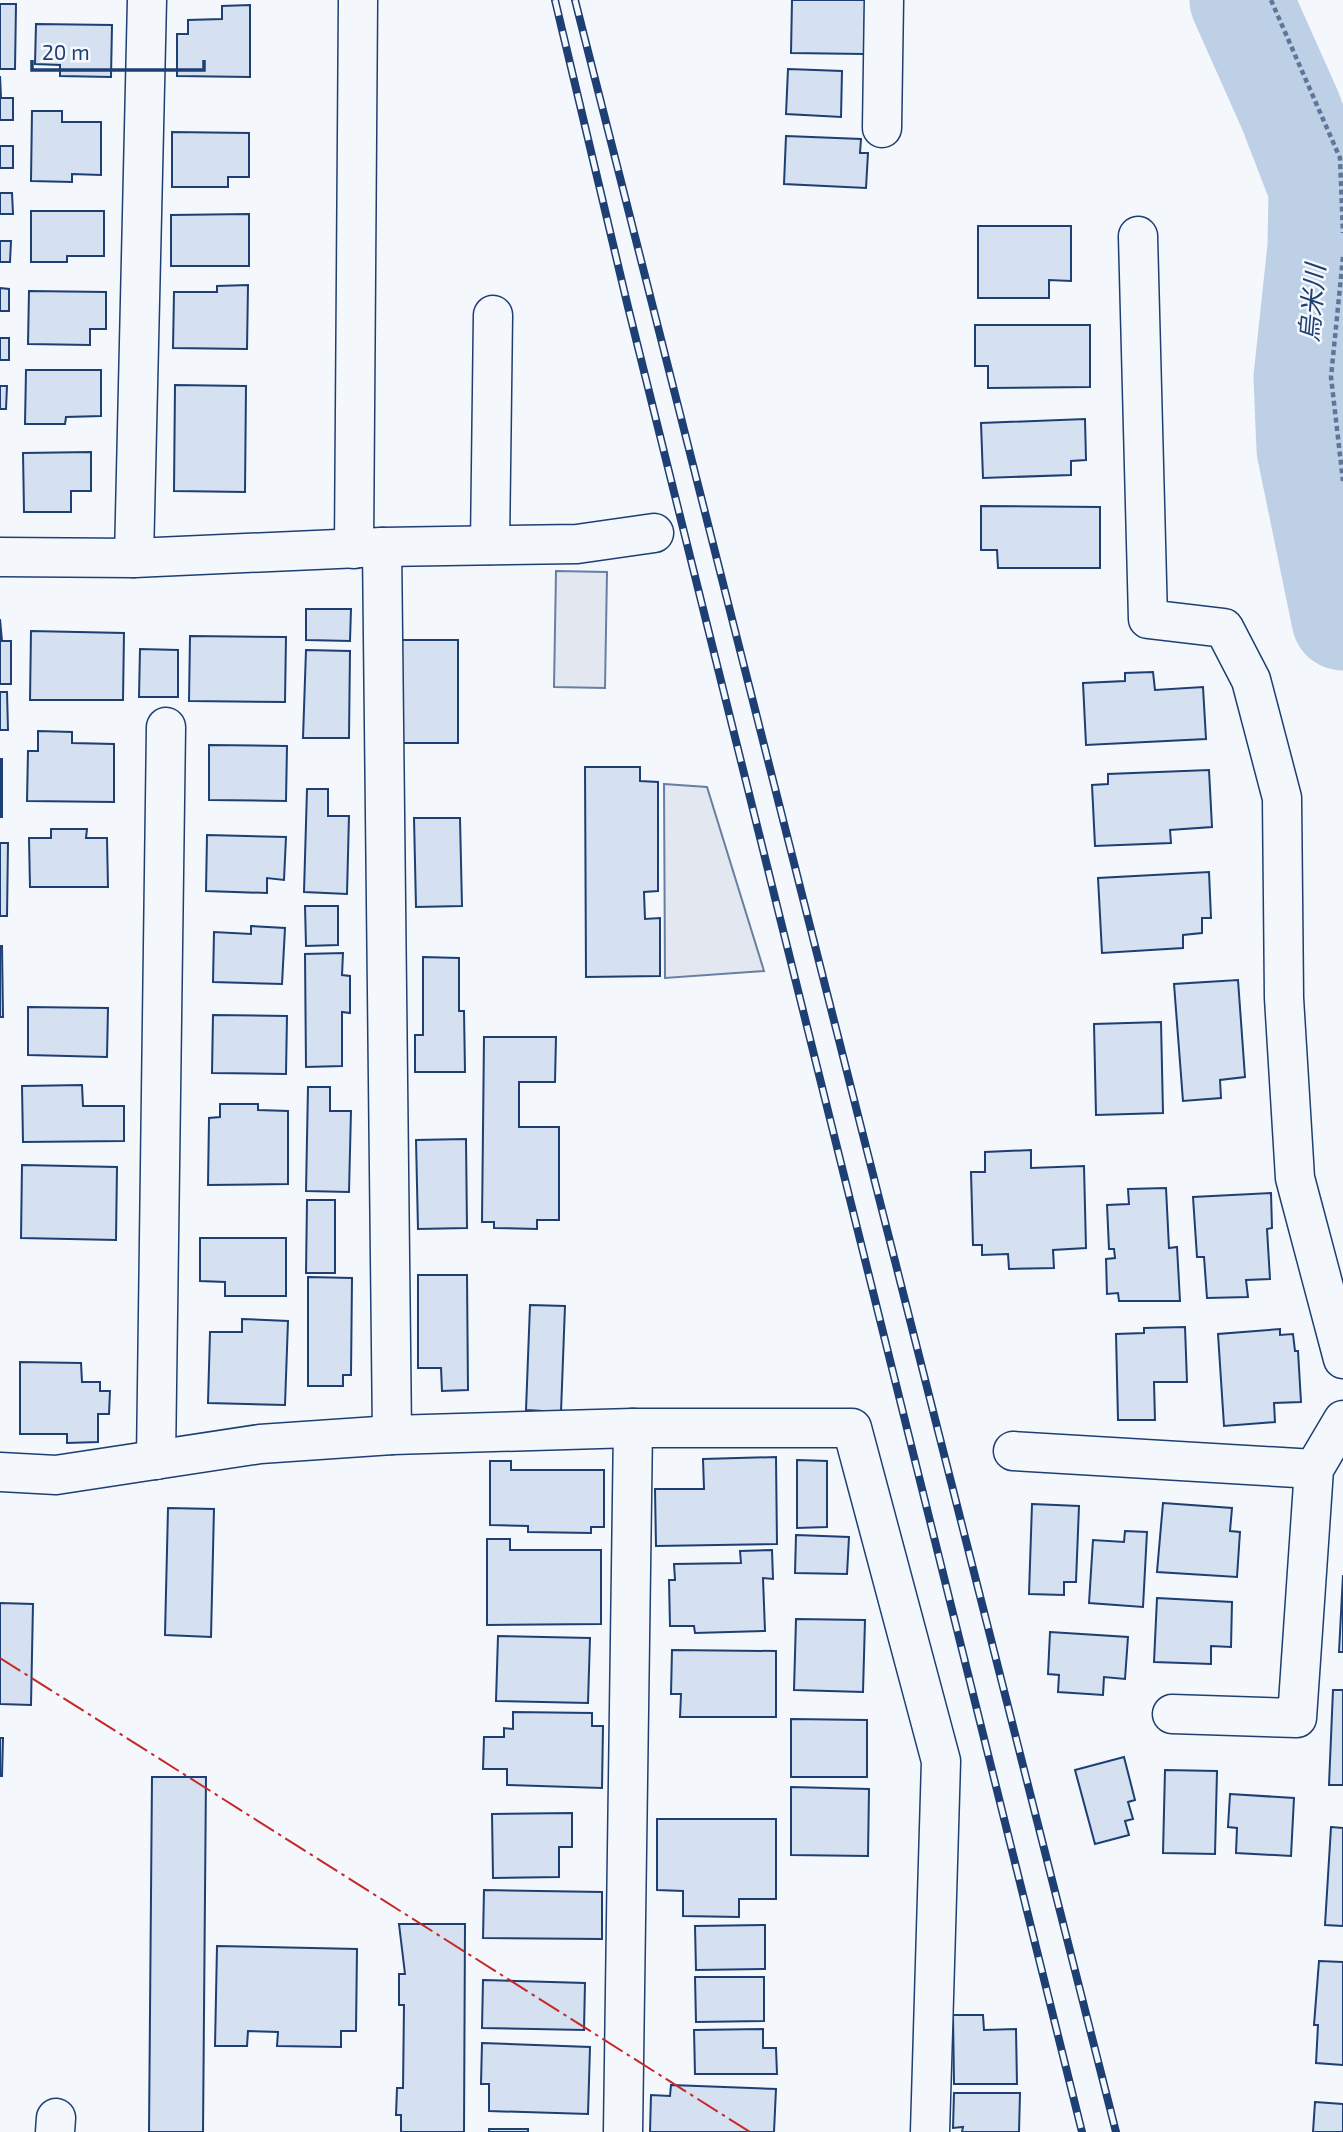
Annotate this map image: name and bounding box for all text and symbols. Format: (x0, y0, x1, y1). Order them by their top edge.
scale bar (32, 28, 203, 72)
text: 20 m (42, 39, 90, 64)
water label: 烏米川 (1292, 260, 1330, 343)

